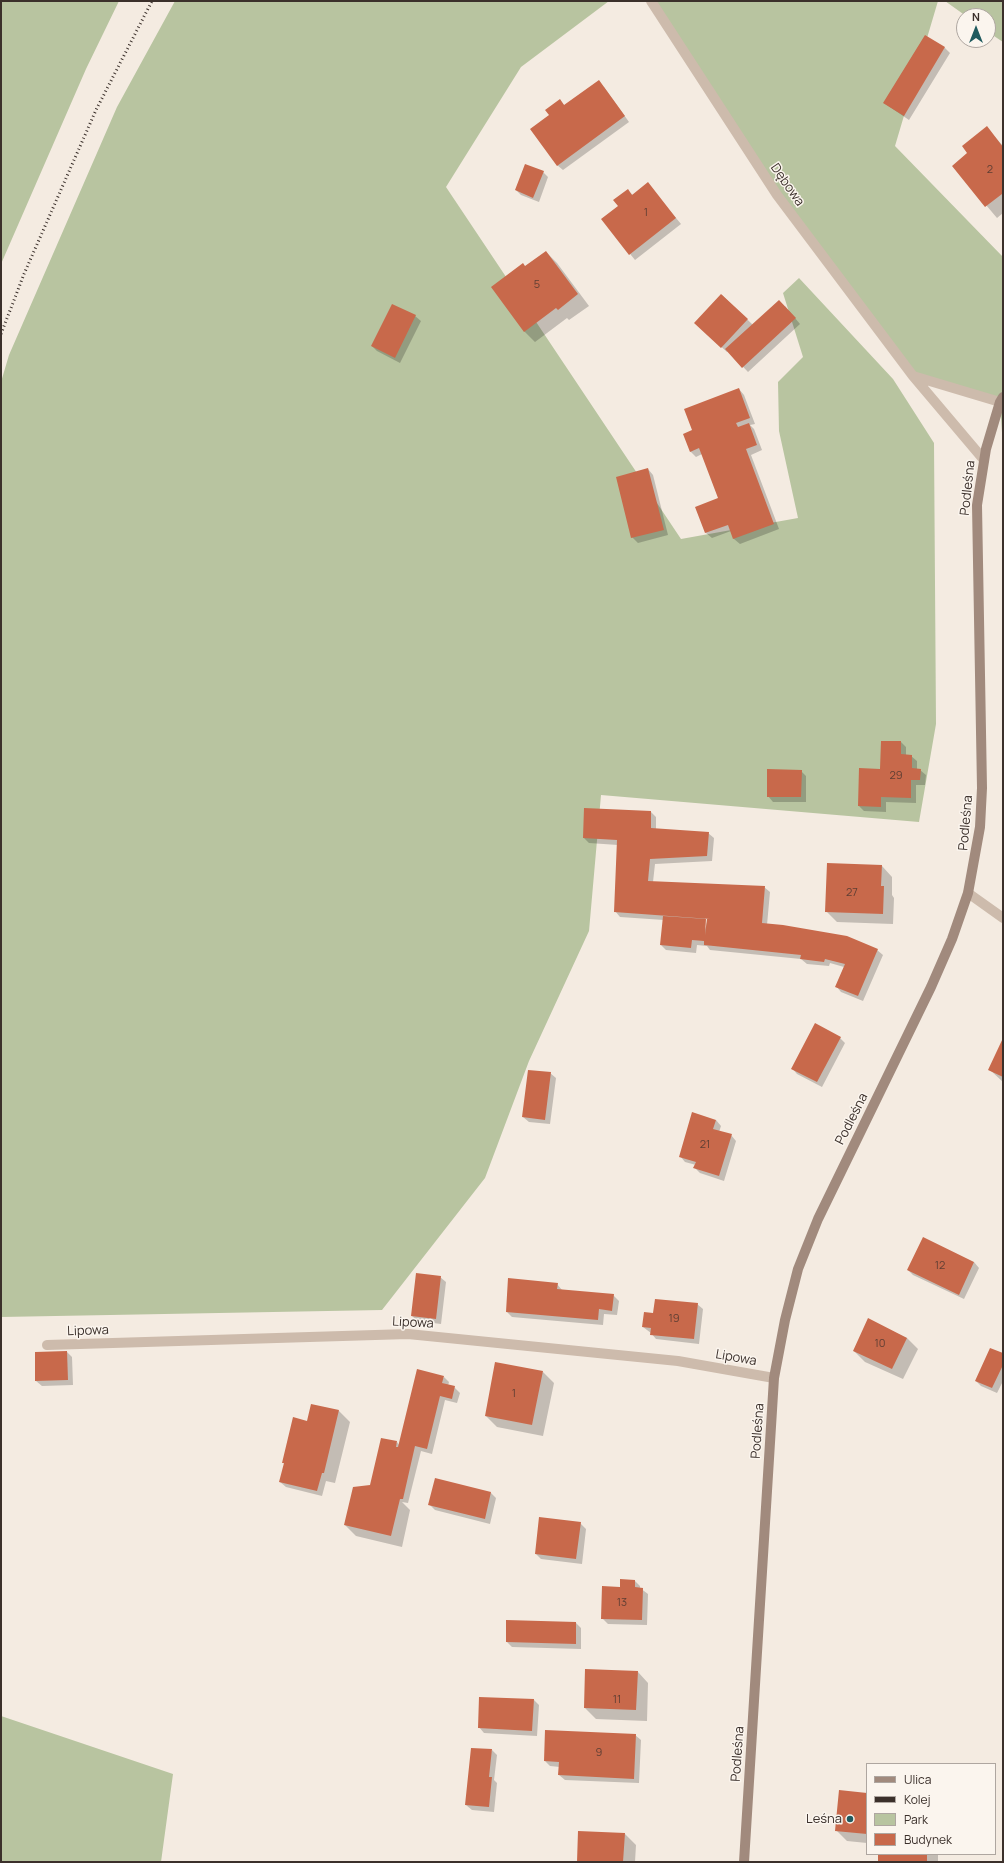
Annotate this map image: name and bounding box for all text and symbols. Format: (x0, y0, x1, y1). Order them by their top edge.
north arrow (956, 8, 996, 48)
text: N (972, 9, 980, 24)
street label: Dębowa (767, 161, 807, 209)
house number: 2 (987, 163, 993, 177)
house number: 1 (644, 206, 648, 220)
house number: 5 (534, 278, 540, 292)
street label: Podleśna (957, 460, 979, 516)
house number: 29 (889, 769, 903, 783)
street label: Podleśna (956, 795, 976, 851)
house number: 27 (846, 886, 858, 900)
street label: Podleśna (832, 1091, 872, 1147)
house number: 21 (700, 1138, 710, 1152)
house number: 12 (935, 1259, 945, 1273)
house number: 19 (668, 1312, 680, 1326)
street label: Lipowa (392, 1314, 434, 1332)
street label: Lipowa (67, 1322, 109, 1340)
house number: 10 (875, 1337, 885, 1351)
street label: Lipowa (714, 1347, 758, 1369)
house number: 1 (512, 1387, 516, 1401)
street label: Podleśna (748, 1403, 768, 1459)
house number: 13 (617, 1596, 627, 1610)
house number: 11 (613, 1693, 621, 1707)
street label: Podleśna (728, 1726, 748, 1782)
house number: 9 (596, 1746, 602, 1760)
legend (866, 1763, 996, 1855)
text: Ulica (904, 1771, 931, 1788)
text: Kolej (904, 1791, 931, 1808)
place label: Leśna (806, 1811, 842, 1827)
text: Park (904, 1811, 928, 1828)
marker: Leśna (845, 1814, 855, 1824)
text: Budynek (904, 1831, 952, 1848)

